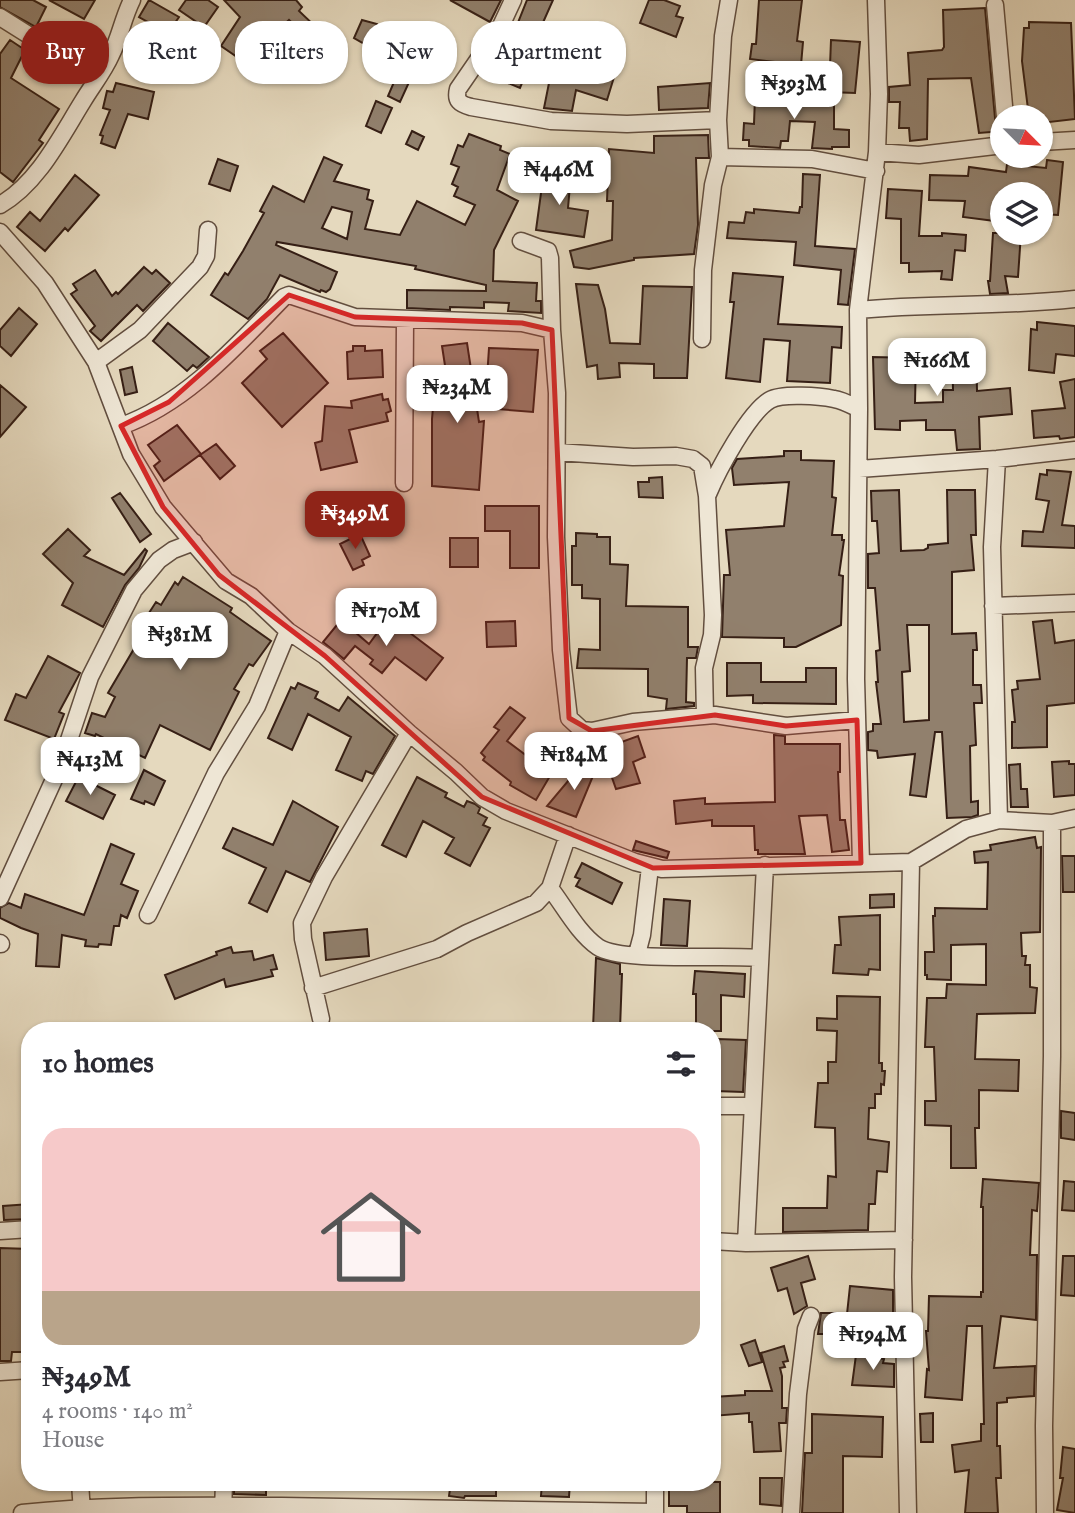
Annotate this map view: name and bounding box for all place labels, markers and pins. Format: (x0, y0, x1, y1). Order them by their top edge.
pin: ₦393M (745, 61, 843, 121)
pin: ₦446M (510, 148, 608, 207)
pin: ₦166M (888, 338, 986, 398)
pin: ₦234M (408, 366, 506, 425)
pin: ₦349M (306, 491, 404, 551)
pin: ₦170M (337, 588, 435, 648)
pin: ₦381M (131, 612, 229, 672)
pin: ₦184M (525, 732, 623, 792)
pin: ₦413M (41, 738, 139, 797)
pin: ₦194M (824, 1312, 922, 1372)

